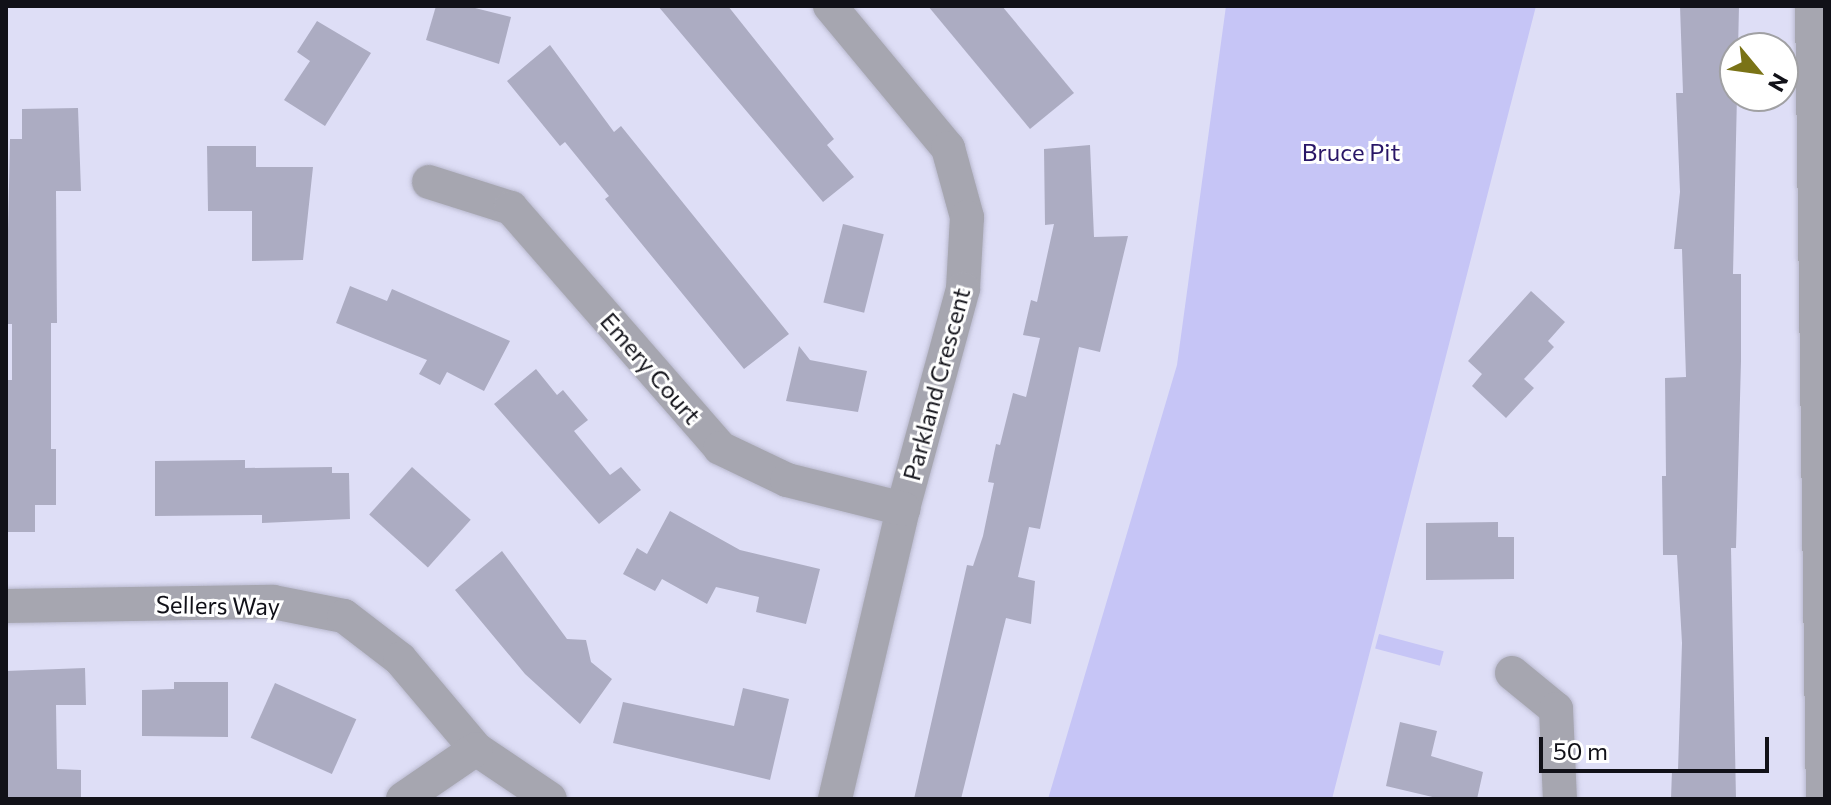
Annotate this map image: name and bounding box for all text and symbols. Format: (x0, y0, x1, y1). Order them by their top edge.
north arrow (1719, 32, 1799, 112)
text: N (1763, 69, 1794, 97)
park label: Bruce Pit (1302, 138, 1400, 166)
street label: Parkland Crescent (896, 284, 976, 484)
street label: Emery Court (595, 306, 707, 430)
street label: Sellers Way (156, 590, 280, 620)
scale bar (1543, 721, 1773, 771)
text: 50 m (1553, 736, 1608, 765)

